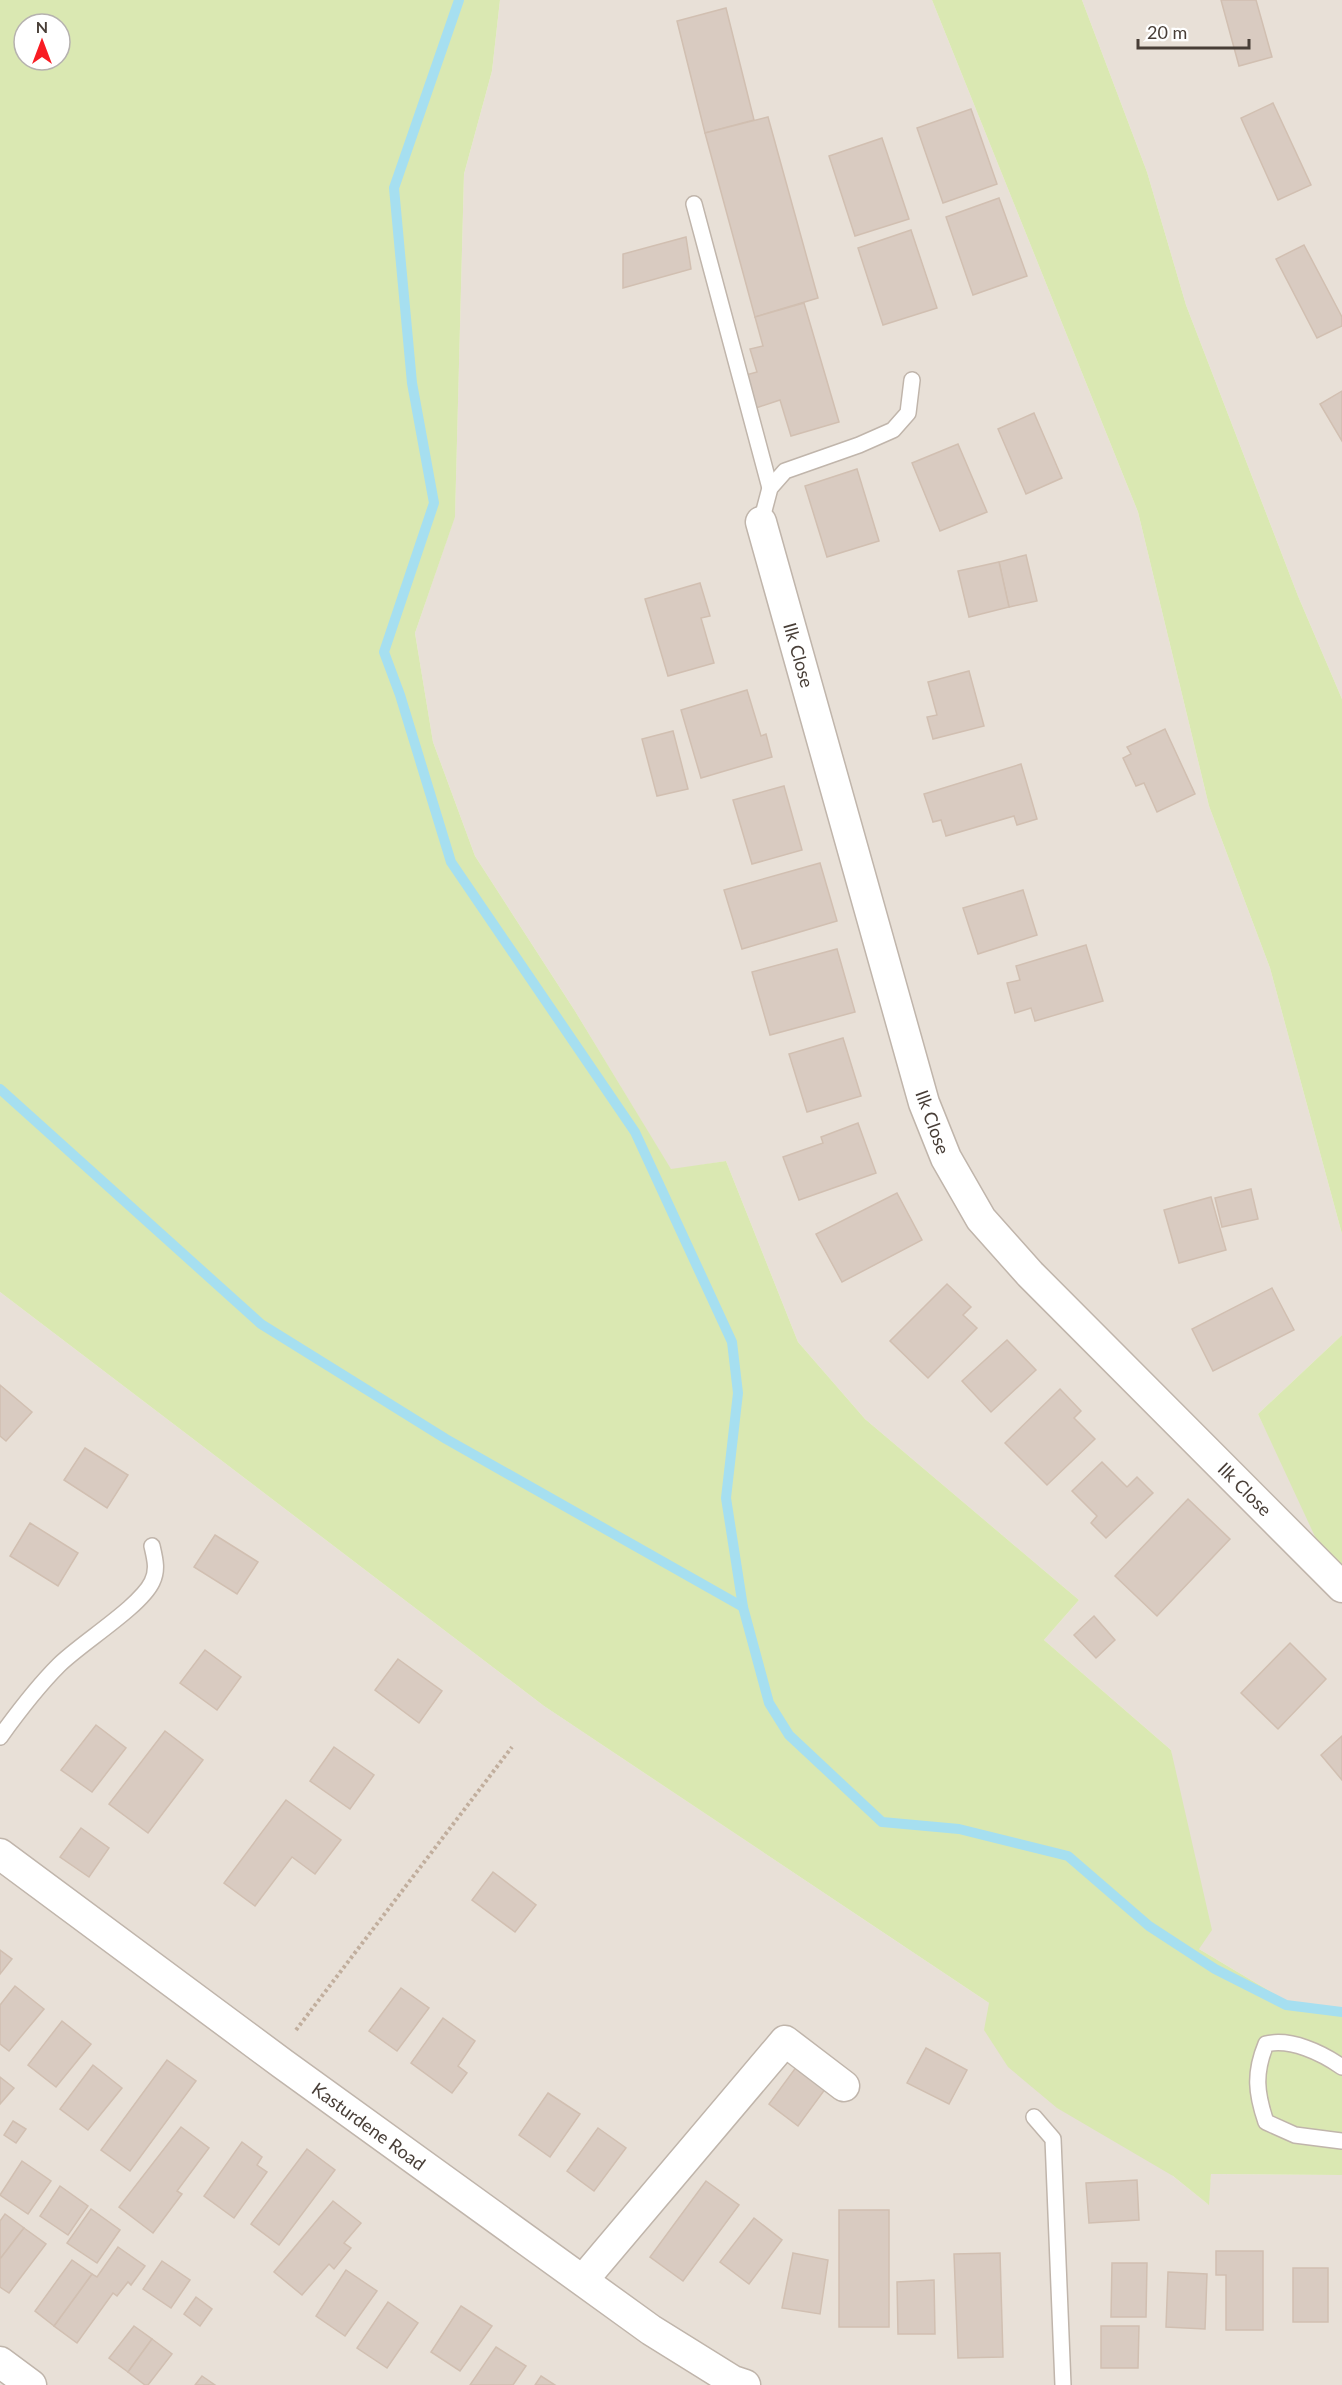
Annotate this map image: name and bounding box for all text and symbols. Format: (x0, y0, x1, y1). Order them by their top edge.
north arrow (12, 12, 72, 72)
scale bar (1138, 12, 1249, 50)
text: N (36, 17, 48, 36)
text: 20 m (1147, 21, 1187, 43)
street label: Ilk Close (779, 620, 819, 690)
street label: Ilk Close (911, 1087, 955, 1157)
street label: Ilk Close (1214, 1458, 1276, 1520)
street label: Kasturdene Road (308, 2077, 430, 2175)

